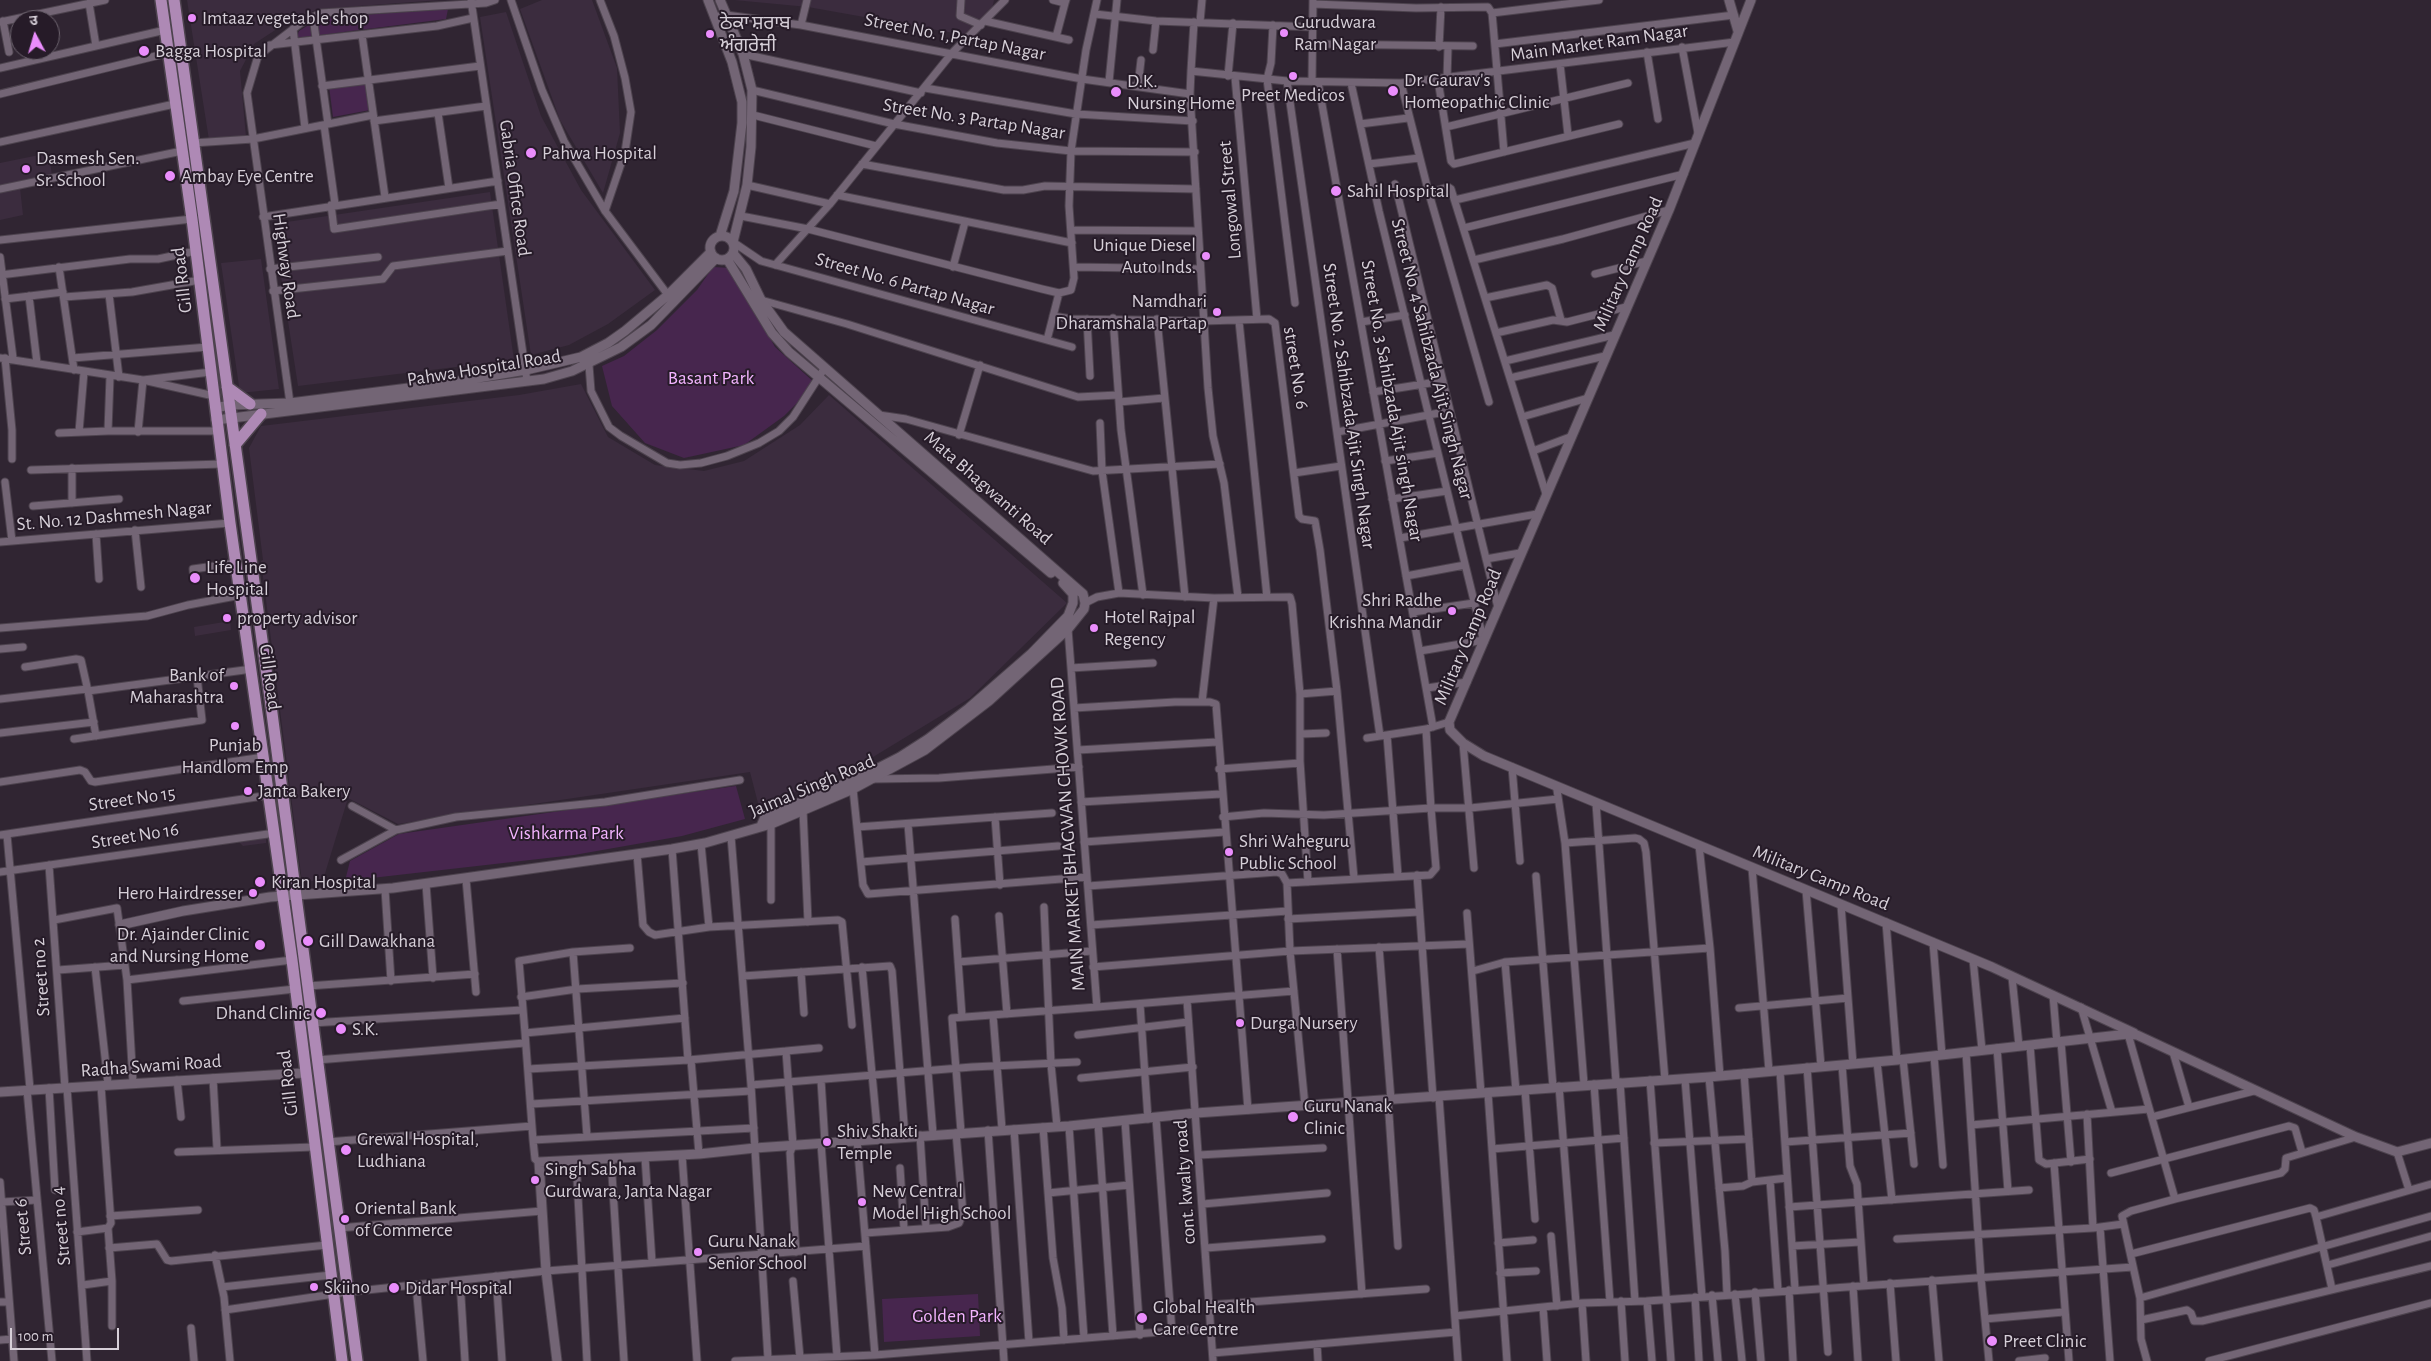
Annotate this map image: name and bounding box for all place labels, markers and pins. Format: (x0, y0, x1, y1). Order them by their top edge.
place label: Imtaaz vegetable shop (202, 7, 368, 29)
place label: Gurudwara Ram Nagar (1294, 11, 1376, 55)
marker: Imtaaz vegetable shop (186, 12, 198, 24)
place label: ਠੇਕਾ ਸ਼ਰਾਬ ਅੰਗਰੇਜ਼ੀ (720, 12, 790, 56)
marker: Gurudwara Ram Nagar (1278, 27, 1290, 39)
marker: ਠੇਕਾ ਸ਼ਰਾਬ ਅੰਗਰੇਜ਼ੀ (704, 28, 716, 40)
place label: Bagga Hospital (155, 40, 267, 62)
marker: Bagga Hospital (137, 44, 151, 58)
place label: Dr. Gaurav's Homeopathic Clinic (1404, 69, 1549, 113)
place label: D.K. Nursing Home (1127, 70, 1235, 114)
marker: Preet Medicos (1287, 70, 1299, 82)
place label: Preet Medicos (1241, 84, 1345, 106)
marker: Dr. Gaurav's Homeopathic Clinic (1386, 84, 1400, 98)
marker: D.K. Nursing Home (1109, 85, 1123, 99)
place label: Pahwa Hospital (542, 142, 657, 164)
marker: Pahwa Hospital (524, 146, 538, 160)
place label: Dasmesh Sen. Sr. School (36, 147, 140, 191)
marker: Dasmesh Sen. Sr. School (20, 163, 32, 175)
place label: Ambay Eye Centre (181, 165, 314, 187)
marker: Ambay Eye Centre (163, 169, 177, 183)
place label: Sahil Hospital (1347, 180, 1449, 202)
marker: Sahil Hospital (1329, 184, 1343, 198)
place label: Unique Diesel Auto Inds. (1093, 234, 1196, 278)
marker: Unique Diesel Auto Inds. (1200, 250, 1212, 262)
place label: Namdhari Dharamshala Partap (1056, 290, 1207, 334)
marker: Namdhari Dharamshala Partap (1211, 306, 1223, 318)
place label: Life Line Hospital (206, 556, 269, 600)
marker: Life Line Hospital (188, 571, 202, 585)
place label: Shri Radhe Krishna Mandir (1329, 589, 1442, 633)
marker: Shri Radhe Krishna Mandir (1446, 605, 1458, 617)
place label: Hotel Rajpal Regency (1104, 606, 1195, 650)
place label: property advisor (237, 607, 357, 629)
marker: property advisor (221, 612, 233, 624)
marker: Hotel Rajpal Regency (1088, 622, 1100, 634)
place label: Bank of Maharashtra (130, 664, 224, 708)
marker: Bank of Maharashtra (228, 680, 240, 692)
marker: Punjab Handlom Emp (229, 720, 241, 732)
place label: Punjab Handlom Emp (182, 734, 288, 778)
place label: Janta Bakery (258, 780, 350, 802)
marker: Janta Bakery (242, 785, 254, 797)
place label: Shri Waheguru Public School (1239, 830, 1349, 874)
marker: Shri Waheguru Public School (1223, 846, 1235, 858)
place label: Kiran Hospital (271, 871, 376, 893)
marker: Kiran Hospital (253, 875, 267, 889)
place label: Hero Hairdresser (117, 882, 243, 904)
marker: Hero Hairdresser (247, 887, 259, 899)
place label: Dr. Ajainder Clinic and Nursing Home (110, 923, 249, 967)
place label: Gill Dawakhana (319, 930, 435, 952)
marker: Gill Dawakhana (301, 934, 315, 948)
marker: Dr. Ajainder Clinic and Nursing Home (253, 938, 267, 952)
place label: Dhand Clinic (216, 1002, 310, 1024)
marker: Dhand Clinic (314, 1006, 328, 1020)
place label: Durga Nursery (1250, 1012, 1358, 1034)
marker: Durga Nursery (1234, 1017, 1246, 1029)
place label: S.K. (352, 1018, 379, 1040)
marker: S.K. (334, 1022, 348, 1036)
place label: Guru Nanak Clinic (1304, 1095, 1392, 1139)
marker: Guru Nanak Clinic (1286, 1110, 1300, 1124)
place label: Shiv Shakti Temple (837, 1120, 918, 1164)
place label: Grewal Hospital, Ludhiana (357, 1128, 479, 1172)
marker: Shiv Shakti Temple (821, 1136, 833, 1148)
marker: Grewal Hospital, Ludhiana (339, 1143, 353, 1157)
place label: Singh Sabha Gurdwara, Janta Nagar (545, 1158, 712, 1202)
marker: Singh Sabha Gurdwara, Janta Nagar (529, 1174, 541, 1186)
place label: New Central Model High School (872, 1180, 1011, 1224)
marker: New Central Model High School (856, 1196, 868, 1208)
place label: Oriental Bank of Commerce (355, 1197, 456, 1241)
marker: Oriental Bank of Commerce (339, 1213, 351, 1225)
place label: Guru Nanak Senior School (708, 1230, 807, 1274)
marker: Guru Nanak Senior School (692, 1246, 704, 1258)
place label: Skiino (324, 1276, 370, 1298)
place label: Didar Hospital (405, 1277, 512, 1299)
marker: Skiino (308, 1281, 320, 1293)
marker: Didar Hospital (387, 1281, 401, 1295)
place label: Global Health Care Centre (1153, 1296, 1255, 1340)
marker: Global Health Care Centre (1135, 1311, 1149, 1325)
place label: Preet Clinic (2003, 1330, 2086, 1352)
marker: Preet Clinic (1985, 1334, 1999, 1348)

